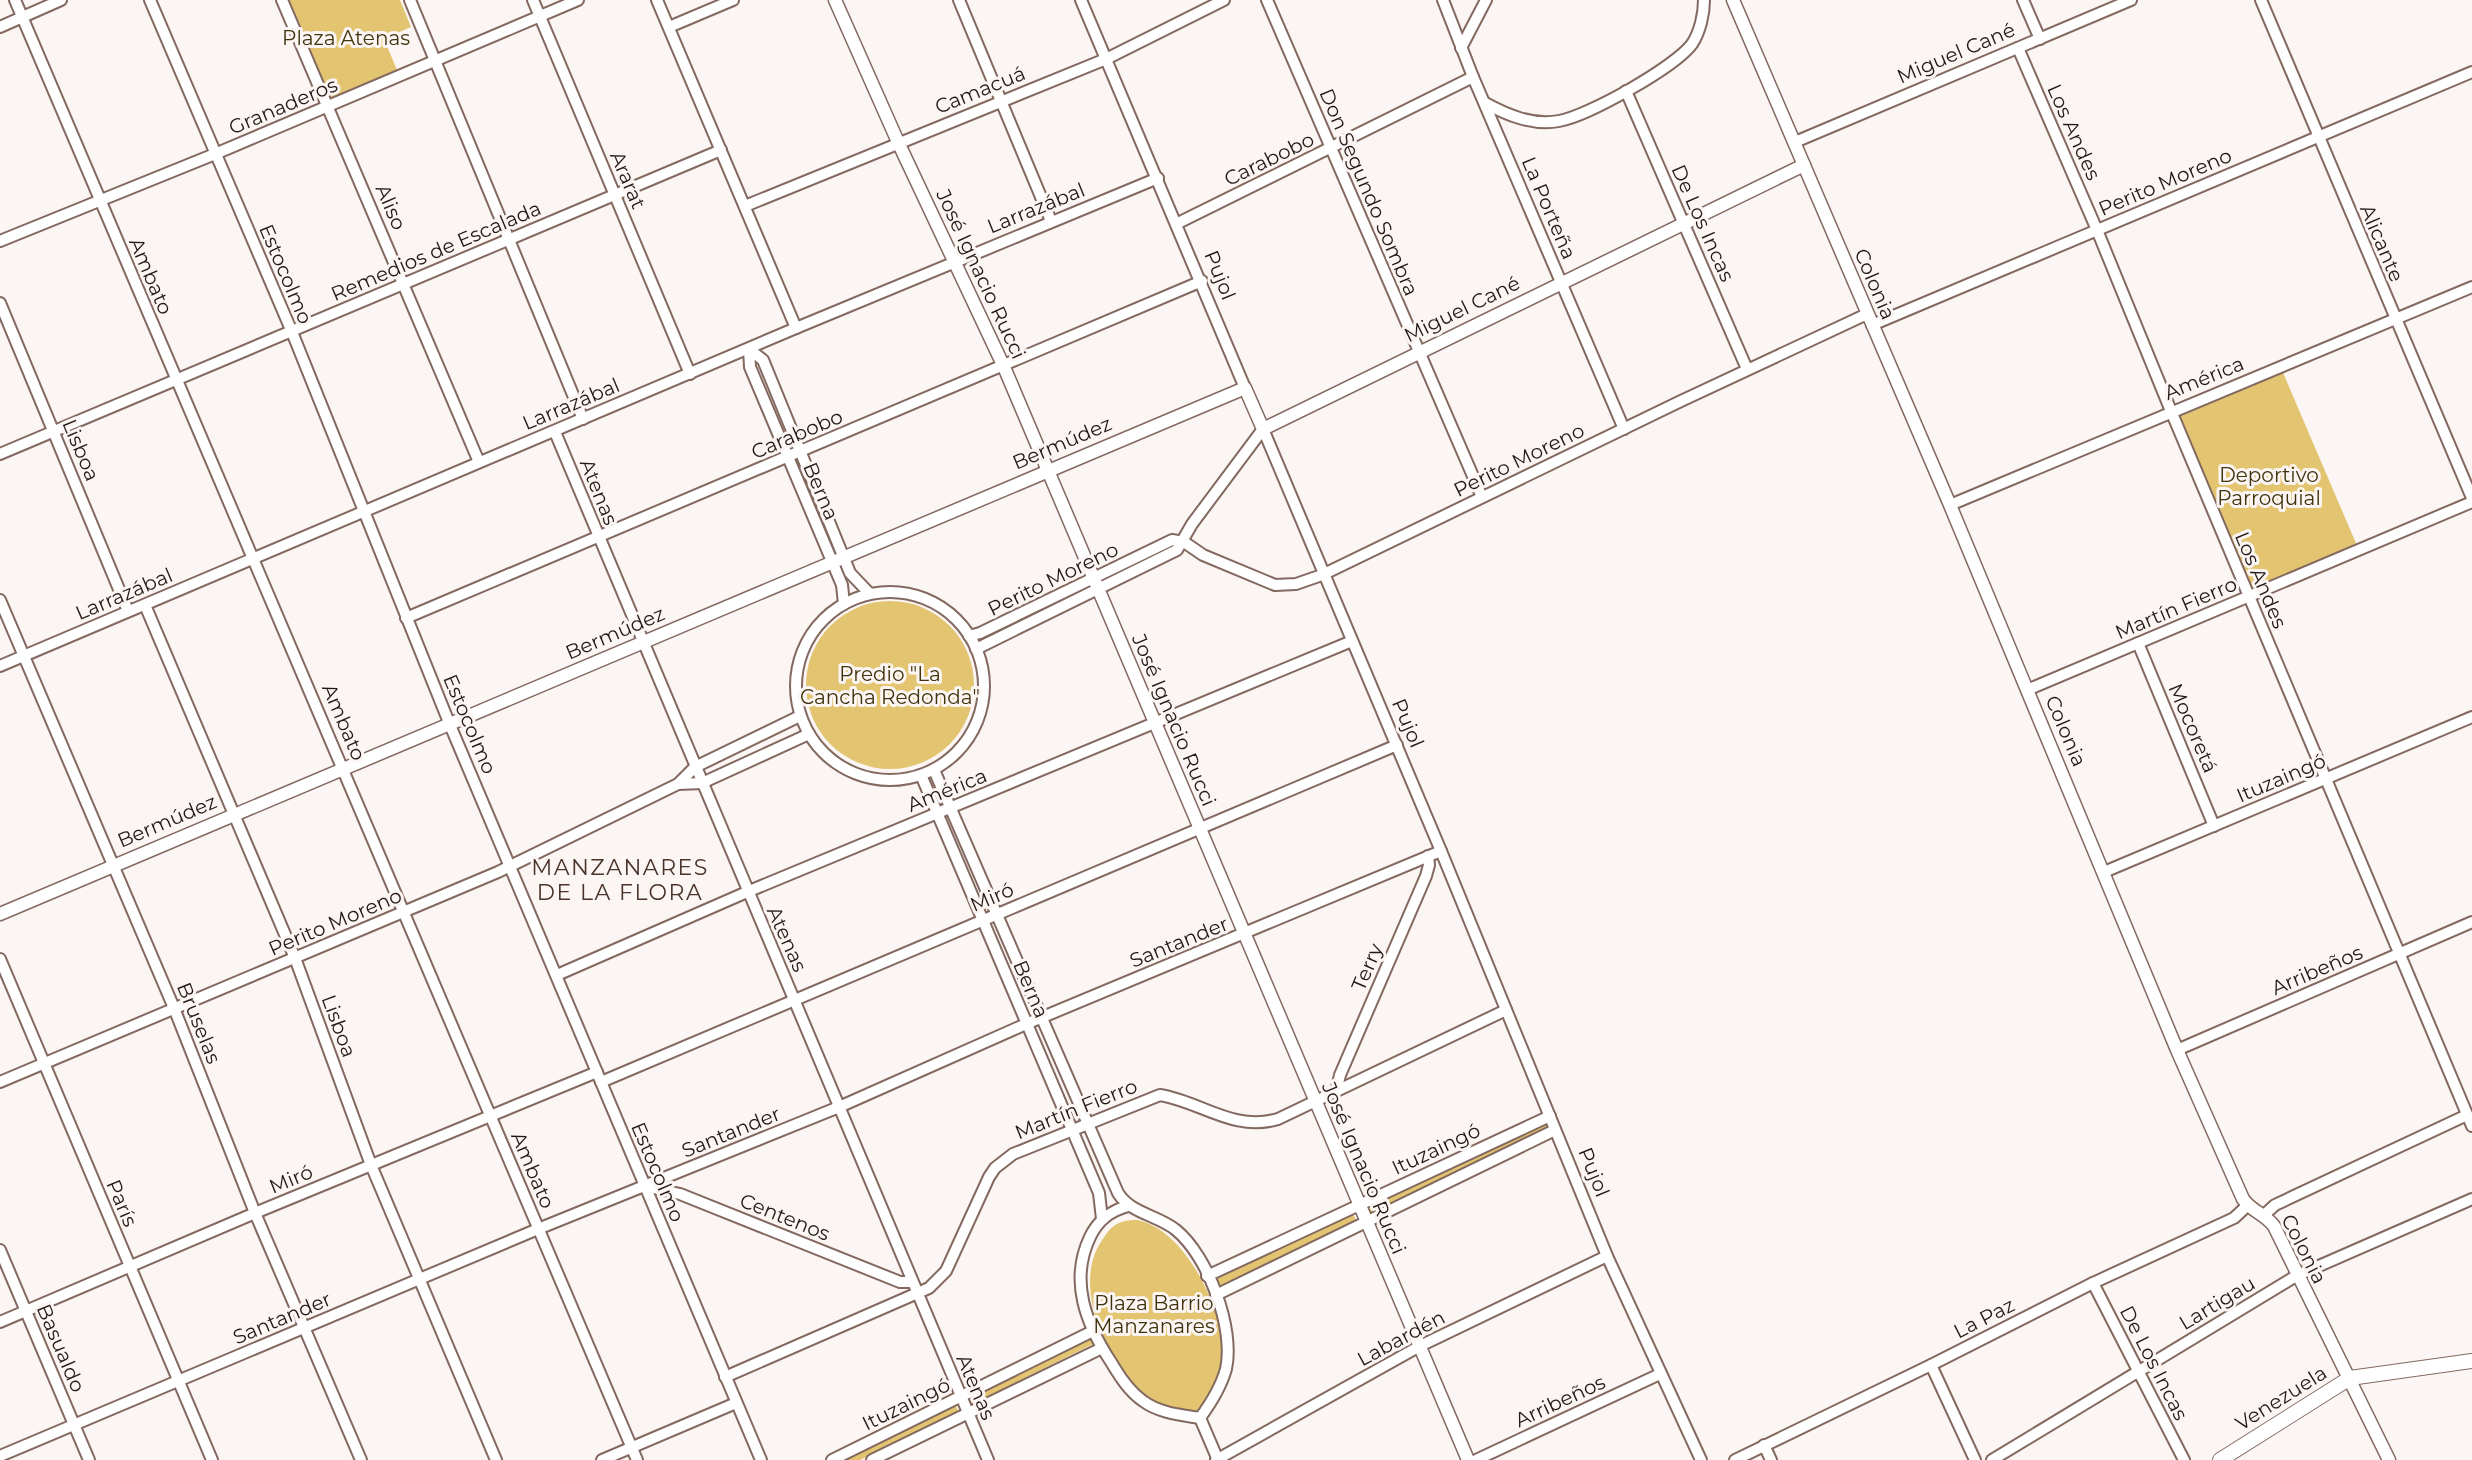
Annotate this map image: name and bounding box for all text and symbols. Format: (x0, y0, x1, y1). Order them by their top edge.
street label: Miguel Cané (1893, 17, 2019, 89)
park label: Plaza Atenas (282, 26, 410, 50)
street label: Camacuá (931, 61, 1029, 119)
street label: Granaderos (225, 72, 341, 140)
street label: Los Andes (2042, 80, 2106, 184)
street label: Don Segundo Sombra (1314, 85, 1424, 299)
street label: Carabobo (1220, 127, 1318, 191)
street label: Perito Moreno (2095, 143, 2235, 221)
street label: Ararat (605, 147, 651, 213)
street label: La Porteña (1517, 153, 1581, 263)
street label: De Los Incas (1667, 161, 1740, 285)
street label: Larrazábal (984, 178, 1088, 238)
street label: Aliso (371, 180, 411, 234)
street label: José Ignacio Rucci (931, 184, 1031, 363)
street label: Remedios de Escalada (327, 196, 545, 306)
street label: Alicante (2355, 201, 2409, 285)
street label: Estocolmo (254, 221, 318, 327)
street label: Ambato (124, 234, 178, 318)
street label: Colonia (1849, 245, 1901, 323)
street label: Pujol (1199, 247, 1241, 303)
street label: Miguel Cané (1400, 271, 1524, 347)
street label: América (2161, 351, 2247, 405)
street label: Larrazábal (519, 373, 623, 435)
street label: Carabobo (748, 404, 846, 464)
street label: Bermúdez (1009, 411, 1115, 475)
street label: Lisboa (57, 416, 105, 484)
street label: Perito Moreno (1450, 418, 1588, 502)
street label: Atenas (575, 455, 623, 529)
street label: Berna (798, 459, 844, 523)
park label: Deportivo Parroquial (2217, 463, 2321, 510)
street label: Los Andes (2230, 528, 2292, 632)
street label: Perito Moreno (984, 537, 1122, 621)
street label: Larrazábal (72, 563, 176, 625)
street label: Martín Fierro (2112, 572, 2240, 644)
street label: Bermúdez (562, 601, 668, 665)
street label: José Ignacio Rucci (1127, 630, 1221, 810)
park label: Predio "La Cancha Redonda" (800, 662, 980, 709)
street label: Estocolmo (438, 671, 502, 777)
street label: Ambato (317, 680, 371, 764)
street label: Mocoretá (2163, 680, 2223, 776)
street label: Colonia (2040, 692, 2092, 770)
street label: Pujol (1387, 695, 1429, 751)
street label: Ituzaingó (2233, 748, 2329, 808)
street label: América (904, 763, 990, 817)
street label: Bermúdez (114, 789, 220, 853)
district label: MANZANARES DE LA FLORA (531, 854, 709, 906)
street label: Miró (967, 877, 1017, 917)
street label: Perito Moreno (265, 883, 405, 961)
street label: Atenas (762, 903, 812, 976)
street label: Santander (1126, 911, 1232, 973)
street label: Terry (1346, 940, 1388, 994)
street label: Arribeños (2268, 940, 2367, 1000)
street label: Berna (1008, 957, 1054, 1021)
street label: Bruselas (172, 979, 226, 1067)
street label: Lisboa (317, 991, 361, 1061)
street label: Martín Fierro (1011, 1074, 1141, 1144)
street label: José Ignacio Rucci (1317, 1078, 1411, 1258)
street label: Santander (678, 1101, 784, 1163)
street label: Ituzaingó (1388, 1118, 1484, 1180)
street label: Estocolmo (626, 1119, 690, 1225)
street label: Ambato (506, 1128, 560, 1212)
street label: Pujol (1573, 1144, 1615, 1200)
street label: Miró (266, 1159, 316, 1199)
street label: París (101, 1176, 143, 1230)
street label: Centenos (736, 1188, 834, 1246)
street label: Colonia (2276, 1210, 2332, 1288)
street label: Lartigau (2175, 1271, 2259, 1335)
street label: Santander (229, 1287, 335, 1349)
park label: Plaza Barrio Manzanares (1093, 1291, 1215, 1338)
street label: La Paz (1950, 1293, 2018, 1343)
street label: Basualdo (32, 1300, 90, 1396)
street label: De Los Incas (2115, 1302, 2193, 1425)
street label: Labardén (1353, 1305, 1449, 1371)
street label: Atenas (951, 1350, 1001, 1424)
street label: Venezuela (2231, 1360, 2331, 1436)
street label: Arribeños (1511, 1370, 1609, 1432)
street label: Ituzaingó (858, 1372, 954, 1436)

